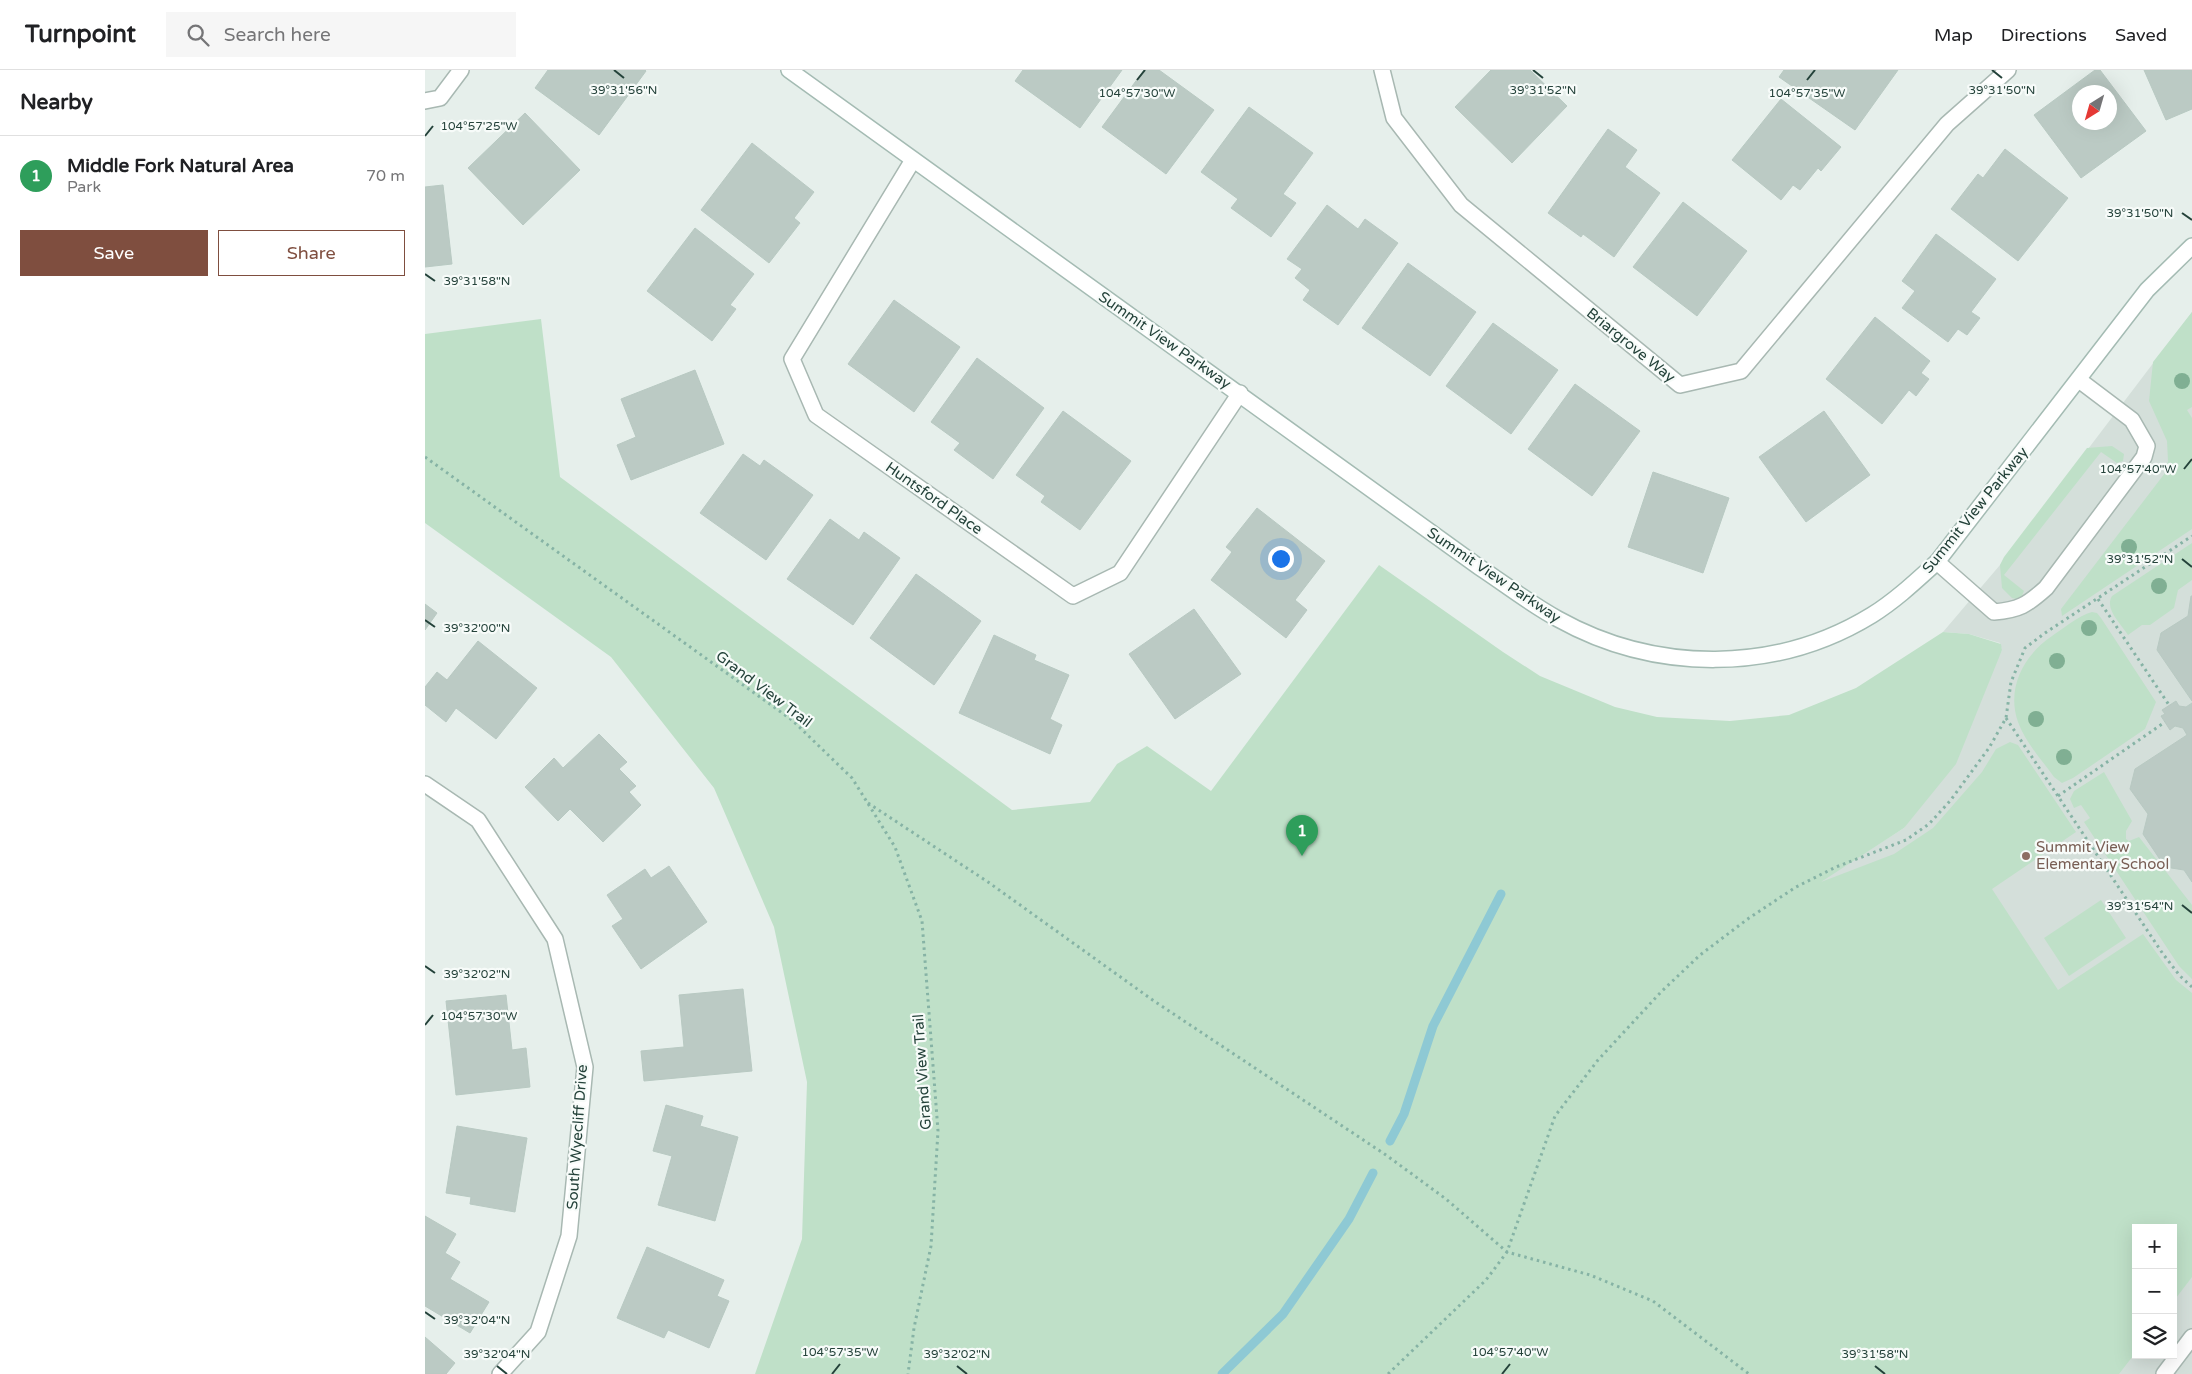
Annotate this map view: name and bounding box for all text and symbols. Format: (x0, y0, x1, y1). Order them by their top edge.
search box (166, 12, 516, 57)
text: Turnpoint (25, 20, 136, 49)
icon: search (184, 21, 212, 49)
text: Search here (224, 24, 331, 46)
text: Map (1934, 24, 1973, 46)
text: Directions (2001, 24, 2087, 46)
text: Saved (2115, 24, 2167, 46)
text: 39°31'56"N (591, 83, 658, 97)
text: 39°31'52"N (1510, 83, 1577, 97)
text: 39°31'50"N (1969, 83, 2036, 97)
north arrow (2072, 85, 2117, 130)
text: 104°57'30"W (1098, 86, 1176, 100)
text: 104°57'35"W (1768, 86, 1846, 100)
text: Nearby (20, 90, 93, 115)
text: 104°57'25"W (440, 119, 518, 133)
text: Middle Fork Natural Area (67, 155, 294, 177)
text: 1 (31, 166, 41, 186)
text: 70 m (366, 166, 405, 186)
text: Park (67, 177, 101, 197)
text: 39°31'50"N (2107, 206, 2174, 220)
button: Save (20, 230, 208, 276)
button: Share (218, 230, 405, 276)
text: 39°31'58"N (444, 274, 511, 288)
street label: Summit View Parkway (1095, 287, 1235, 393)
street label: Briargrove Way (1583, 304, 1679, 386)
street label: Summit View Parkway (1918, 443, 2032, 577)
street label: Huntsford Place (882, 458, 986, 538)
text: 104°57'40"W (2099, 462, 2177, 476)
street label: Summit View Parkway (1424, 523, 1564, 627)
your location (1268, 546, 1294, 572)
text: 39°31'52"N (2107, 552, 2174, 566)
text: 39°32'00"N (444, 621, 511, 635)
street label: Grand View Trail (712, 647, 816, 731)
pin: 1 (1286, 815, 1318, 856)
place label: Summit View Elementary School (2036, 838, 2169, 873)
marker: Summit View Elementary School (2020, 850, 2032, 862)
text: 39°31'54"N (2107, 899, 2174, 913)
text: 39°32'02"N (444, 967, 511, 981)
text: 104°57'30"W (440, 1009, 518, 1023)
street label: Grand View Trail (909, 1013, 935, 1131)
street label: South Wyecliff Drive (563, 1064, 591, 1210)
map controls (2132, 1224, 2177, 1359)
button: + (2132, 1224, 2177, 1269)
button: − (2132, 1269, 2177, 1314)
text: 39°32'04"N (444, 1313, 511, 1327)
button: layers (2132, 1314, 2177, 1359)
text: 104°57'35"W (801, 1345, 879, 1359)
text: 104°57'40"W (1471, 1345, 1549, 1359)
text: 39°32'04"N (464, 1347, 531, 1361)
text: 39°32'02"N (924, 1347, 991, 1361)
text: 39°31'58"N (1842, 1347, 1909, 1361)

